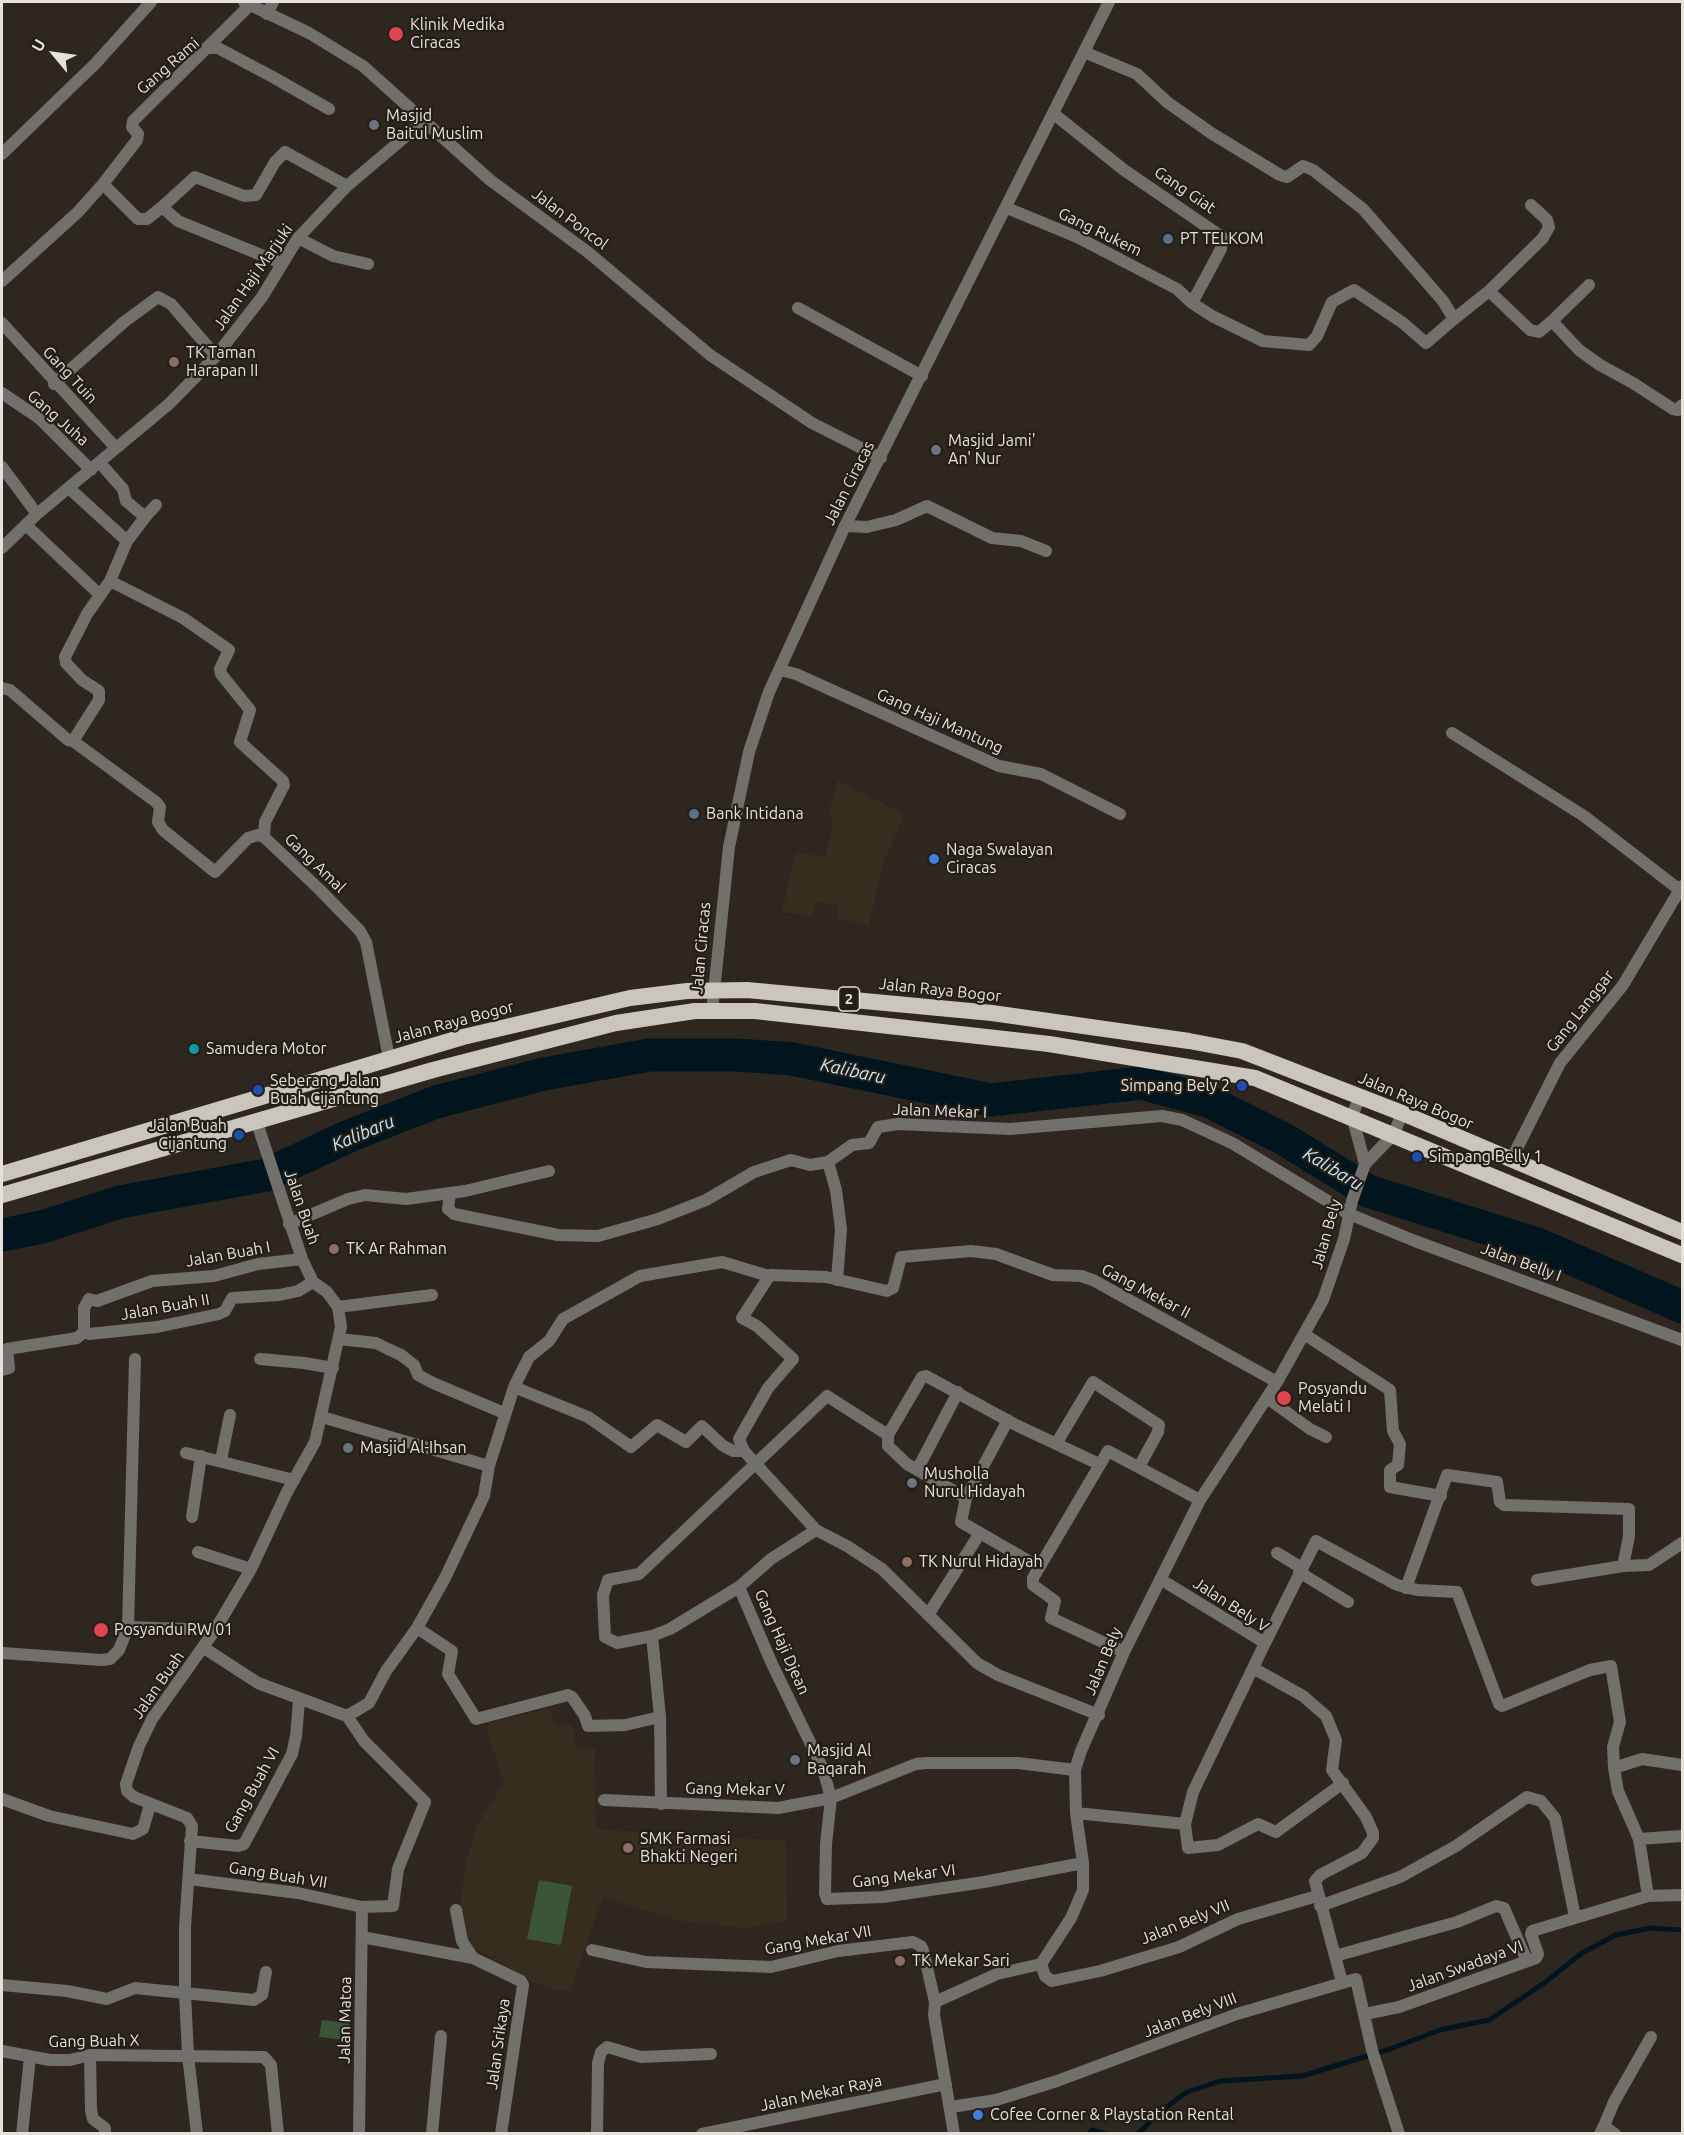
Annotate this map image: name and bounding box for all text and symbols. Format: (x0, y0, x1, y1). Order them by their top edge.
place label: Klinik Medika Ciracas (410, 15, 505, 53)
north arrow (24, 24, 84, 84)
marker: Klinik Medika Ciracas (387, 25, 405, 43)
street label: Gang Rami (133, 34, 203, 98)
text: U (28, 36, 49, 55)
place label: Masjid Baitul Muslim (386, 106, 483, 144)
marker: Masjid Baitul Muslim (367, 118, 381, 132)
street label: Gang Giat (1151, 163, 1219, 217)
street label: Jalan Poncol (528, 184, 612, 254)
street label: Gang Rukem (1055, 204, 1145, 260)
street label: Jalan Haji Marjuki (209, 220, 297, 334)
place label: PT TELKOM (1180, 229, 1264, 249)
marker: PT TELKOM (1161, 232, 1175, 246)
street label: Gang Tuin (39, 342, 101, 408)
place label: TK Taman Harapan II (186, 343, 258, 381)
marker: TK Taman Harapan II (167, 355, 181, 369)
street label: Gang Juha (23, 386, 93, 450)
place label: Masjid Jami' An' Nur (948, 431, 1036, 469)
street label: Jalan Ciracas (820, 438, 878, 528)
marker: Masjid Jami' An' Nur (929, 443, 943, 457)
street label: Gang Haji Mantung (874, 684, 1006, 758)
place label: Bank Intidana (706, 804, 804, 824)
marker: Bank Intidana (687, 807, 701, 821)
street label: Gang Amal (280, 829, 350, 897)
place label: Naga Swalayan Ciracas (946, 840, 1053, 878)
marker: Naga Swalayan Ciracas (927, 852, 941, 866)
street label: Jalan Ciracas (687, 901, 715, 995)
street label: Gang Langgar (1542, 966, 1618, 1056)
street label: Jalan Raya Bogor (878, 974, 1002, 1006)
road number: 2 (838, 987, 860, 1011)
street label: Jalan Raya Bogor (392, 997, 516, 1047)
place label: Samudera Motor (206, 1039, 327, 1059)
marker: Samudera Motor (187, 1042, 201, 1056)
water label: Kalibaru (819, 1054, 887, 1088)
street label: Jalan Raya Bogor (1356, 1068, 1476, 1134)
place label: Seberang Jalan Buah Cijantung (270, 1071, 379, 1109)
place label: Simpang Bely 2 (1121, 1076, 1230, 1096)
marker: Simpang Bely 2 (1235, 1079, 1249, 1093)
marker: Seberang Jalan Buah Cijantung (251, 1083, 265, 1097)
street label: Jalan Mekar I (893, 1100, 987, 1122)
water label: Kalibaru (328, 1110, 398, 1156)
place label: Jalan Buah Cijantung (149, 1116, 227, 1154)
marker: Jalan Buah Cijantung (232, 1128, 246, 1142)
water label: Kalibaru (1299, 1143, 1367, 1195)
place label: Simpang Belly 1 (1429, 1147, 1542, 1167)
marker: Simpang Belly 1 (1410, 1150, 1424, 1164)
street label: Jalan Buah (280, 1167, 324, 1247)
street label: Jalan Bely (1307, 1197, 1345, 1271)
street label: Jalan Buah I (184, 1237, 272, 1271)
place label: TK Ar Rahman (346, 1239, 447, 1259)
street label: Jalan Belly I (1478, 1239, 1564, 1285)
marker: TK Ar Rahman (327, 1242, 341, 1256)
street label: Gang Mekar II (1098, 1260, 1194, 1322)
street label: Jalan Buah II (119, 1290, 211, 1324)
place label: Posyandu Melati I (1298, 1379, 1367, 1417)
marker: Posyandu Melati I (1275, 1389, 1293, 1407)
place label: Masjid Al-Ihsan (360, 1438, 467, 1458)
marker: Masjid Al-Ihsan (341, 1441, 355, 1455)
place label: Musholla Nurul Hidayah (924, 1464, 1025, 1502)
marker: Musholla Nurul Hidayah (905, 1476, 919, 1490)
place label: TK Nurul Hidayah (919, 1552, 1043, 1572)
marker: TK Nurul Hidayah (900, 1555, 914, 1569)
street label: Jalan Bely V (1190, 1574, 1272, 1636)
street label: Gang Haji Djean (750, 1586, 814, 1698)
place label: Posyandu RW 01 (114, 1620, 233, 1640)
marker: Posyandu RW 01 (92, 1621, 110, 1639)
street label: Jalan Bely (1080, 1624, 1126, 1698)
street label: Jalan Buah (128, 1648, 188, 1722)
place label: Masjid Al Baqarah (807, 1741, 871, 1779)
street label: Gang Buah VI (220, 1744, 284, 1836)
marker: Masjid Al Baqarah (788, 1753, 802, 1767)
street label: Gang Mekar V (685, 1779, 785, 1799)
place label: SMK Farmasi Bhakti Negeri (640, 1829, 738, 1867)
marker: SMK Farmasi Bhakti Negeri (621, 1841, 635, 1855)
street label: Gang Buah VII (227, 1858, 329, 1892)
street label: Gang Mekar VI (851, 1860, 957, 1892)
street label: Jalan Bely VII (1138, 1895, 1232, 1949)
street label: Gang Mekar VII (763, 1921, 873, 1959)
street label: Jalan Swadaya VI (1405, 1936, 1525, 1996)
place label: TK Mekar Sari (912, 1951, 1010, 1971)
marker: TK Mekar Sari (893, 1954, 907, 1968)
street label: Jalan Matoa (335, 1976, 355, 2064)
street label: Jalan Bely VIII (1141, 1988, 1239, 2042)
street label: Jalan Srikaya (482, 1997, 514, 2091)
street label: Gang Buah X (48, 2031, 140, 2051)
street label: Jalan Mekar Raya (758, 2071, 884, 2115)
place label: Cofee Corner & Playstation Rental (990, 2105, 1234, 2125)
marker: Cofee Corner & Playstation Rental (971, 2108, 985, 2122)

